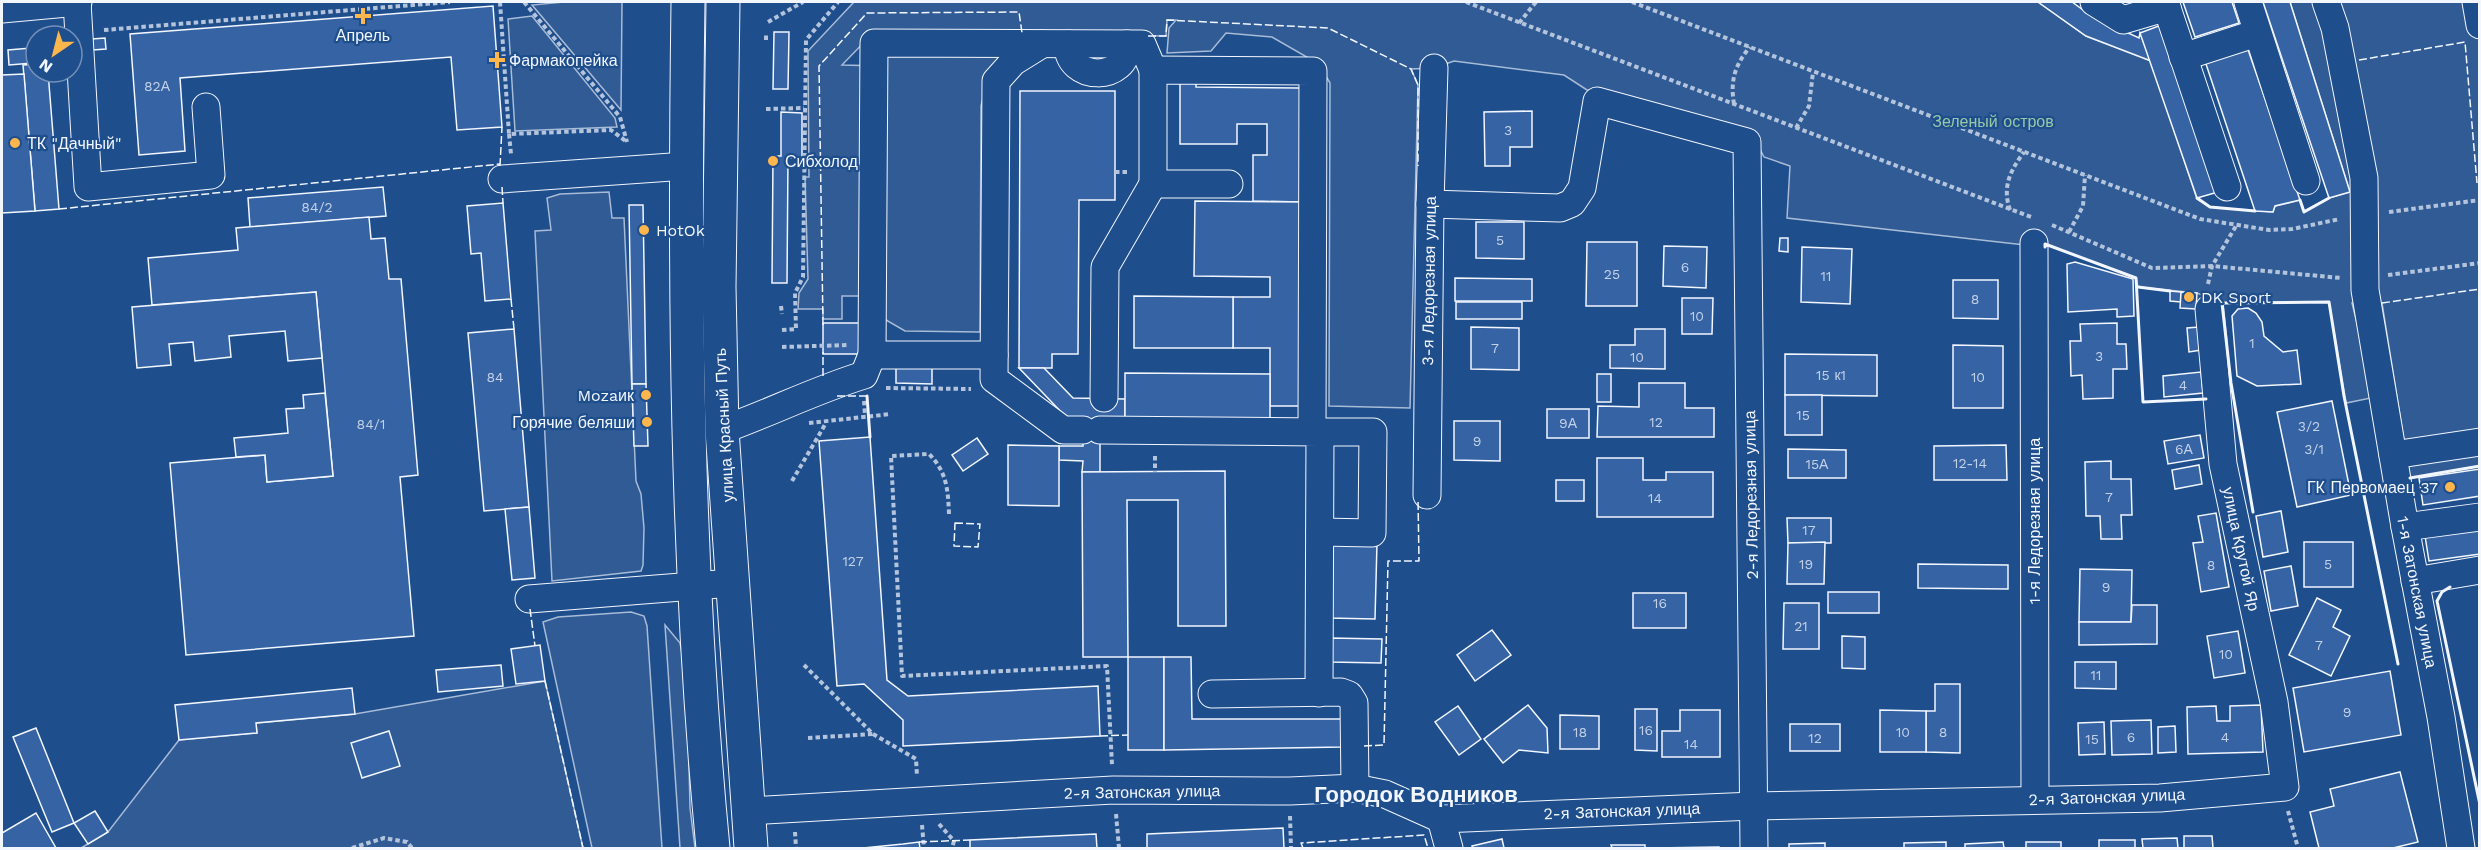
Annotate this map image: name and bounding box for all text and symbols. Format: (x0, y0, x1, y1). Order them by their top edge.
marker: Апрель (356, 9, 370, 23)
north arrow (24, 24, 84, 84)
place label: Апрель (336, 26, 390, 45)
place label: Фармакопейка (509, 51, 618, 70)
marker: Фармакопейка (490, 53, 504, 67)
text: N (35, 55, 56, 77)
house number: 82А (144, 78, 171, 94)
park label: Зеленый остров (1932, 112, 2054, 131)
house number: 3 (1504, 122, 1512, 138)
place label: ТК "Дачный" (27, 134, 121, 153)
marker: ТК "Дачный" (8, 136, 22, 150)
place label: Сибхолод (785, 152, 859, 171)
marker: Сибхолод (766, 154, 780, 168)
street label: 3-я Ледорезная улица (1418, 196, 1440, 366)
house number: 84/2 (301, 199, 333, 215)
place label: HotOk (656, 221, 705, 240)
marker: HotOk (637, 223, 651, 237)
house number: 5 (1496, 232, 1504, 248)
house number: 6 (1681, 259, 1689, 275)
house number: 25 (1604, 266, 1620, 282)
house number: 11 (1821, 268, 1831, 284)
place label: DK Sport (2201, 288, 2271, 307)
marker: DK Sport (2182, 290, 2196, 304)
house number: 8 (1971, 291, 1979, 307)
house number: 10 (1690, 308, 1704, 324)
house number: 1 (2249, 335, 2255, 351)
house number: 7 (1491, 340, 1499, 356)
street label: улица Красный Путь (710, 347, 738, 503)
house number: 3 (2095, 348, 2103, 364)
house number: 10 (1630, 349, 1644, 365)
house number: 15 к1 (1816, 367, 1846, 383)
house number: 84 (486, 369, 504, 385)
house number: 10 (1971, 369, 1985, 385)
house number: 4 (2179, 377, 2187, 393)
place label: Mozaик (577, 386, 635, 405)
marker: Mozaик (639, 388, 653, 402)
house number: 15 (1796, 407, 1810, 423)
street label: 2-я Ледорезная улица (1740, 410, 1762, 580)
place label: Горячие беляши (512, 413, 635, 432)
house number: 12 (1649, 414, 1663, 430)
marker: Горячие беляши (640, 415, 654, 429)
house number: 9А (1559, 415, 1578, 431)
house number: 84/1 (357, 416, 385, 432)
house number: 3/2 (2298, 418, 2320, 434)
house number: 9 (1473, 433, 1481, 449)
street label: 1-я Ледорезная улица (2025, 438, 2044, 604)
house number: 6А (2175, 441, 2194, 457)
house number: 3/1 (2304, 441, 2324, 457)
house number: 12-14 (1953, 455, 1987, 471)
house number: 15А (1806, 456, 1829, 472)
place label: ГК Первомаец 37 (2307, 478, 2438, 497)
marker: ГК Первомаец 37 (2443, 480, 2457, 494)
street label: улица Крутой Яр (2219, 485, 2263, 613)
house number: 7 (2105, 489, 2113, 505)
house number: 14 (1648, 490, 1662, 506)
street label: 1-я Затонская улица (2393, 515, 2441, 669)
house number: 17 (1802, 522, 1816, 538)
house number: 127 (842, 553, 864, 569)
house number: 19 (1799, 556, 1813, 572)
house number: 5 (2324, 556, 2332, 572)
house number: 8 (2207, 557, 2215, 573)
house number: 9 (2102, 579, 2110, 595)
house number: 16 (1653, 595, 1667, 611)
house number: 21 (1794, 618, 1808, 634)
house number: 7 (2315, 637, 2323, 653)
house number: 10 (2219, 646, 2233, 662)
house number: 11 (2091, 667, 2101, 683)
house number: 9 (2343, 704, 2351, 720)
house number: 16 (1639, 722, 1653, 738)
house number: 18 (1573, 724, 1587, 740)
house number: 10 (1896, 724, 1910, 740)
house number: 8 (1939, 724, 1947, 740)
house number: 6 (2127, 729, 2135, 745)
house number: 4 (2221, 729, 2229, 745)
house number: 12 (1808, 730, 1822, 746)
house number: 15 (2085, 731, 2099, 747)
house number: 14 (1684, 736, 1698, 752)
street label: 2-я Затонская улица (1063, 781, 1221, 803)
district label: Городок Водников (1314, 782, 1518, 807)
street label: 2-я Затонская улица (2028, 785, 2186, 809)
street label: 2-я Затонская улица (1543, 799, 1701, 823)

